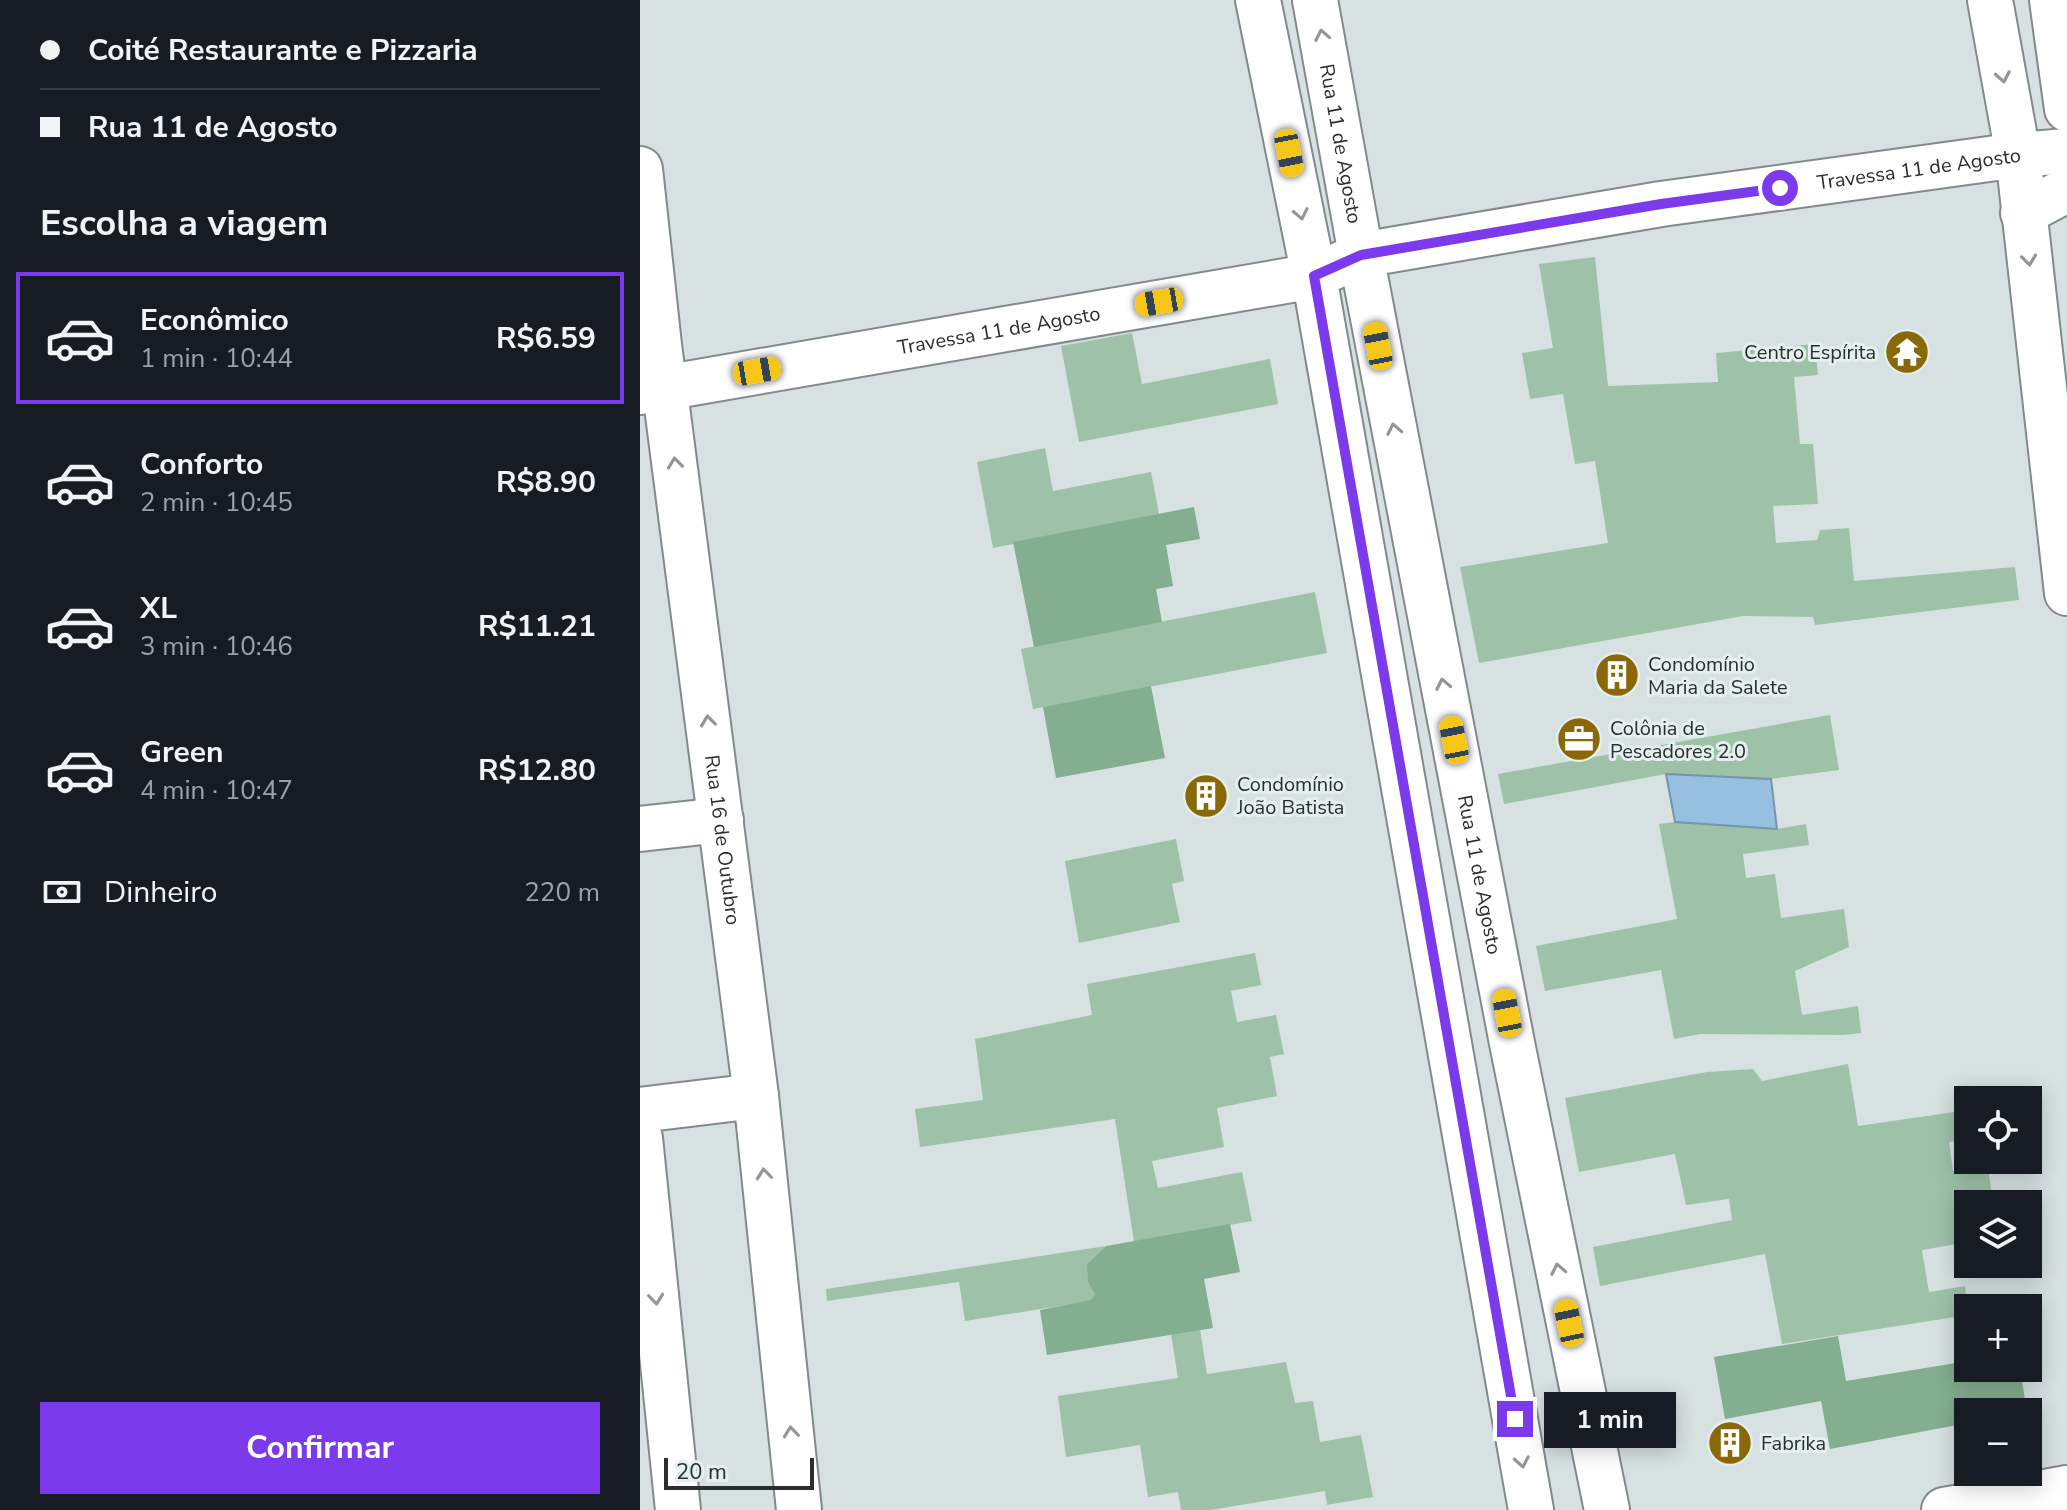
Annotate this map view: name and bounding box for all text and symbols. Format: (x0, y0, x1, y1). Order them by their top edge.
one-way arrow (1315, 29, 1332, 42)
text: Coité Restaurante e Pizzaria (88, 30, 478, 71)
street label: Rua 11 de Agosto (1313, 62, 1369, 226)
one-way arrow (1994, 70, 2011, 84)
text: Rua 11 de Agosto (88, 107, 338, 148)
car (1273, 127, 1305, 179)
street label: Travessa 11 de Agosto (1815, 141, 2022, 196)
route start (1762, 170, 1798, 206)
text: Escolha a viagem (40, 199, 328, 248)
one-way arrow (1292, 206, 1309, 220)
one-way arrow (2020, 254, 2037, 267)
car (1133, 286, 1185, 318)
text: Econômico (140, 300, 289, 341)
street label: Travessa 11 de Agosto (895, 300, 1102, 361)
icon: car (44, 302, 116, 374)
text: R$6.59 (496, 318, 596, 359)
car (1362, 320, 1394, 372)
temple icon: Centro Espírita (1883, 328, 1931, 376)
place label: Centro Espírita (1744, 339, 1876, 366)
text: 1 min · 10:44 (140, 341, 293, 376)
car (731, 355, 783, 387)
one-way arrow (1387, 422, 1404, 435)
text: Conforto (140, 444, 263, 485)
icon: car (44, 446, 116, 518)
one-way arrow (666, 457, 683, 470)
text: R$8.90 (496, 462, 596, 503)
text: 2 min · 10:45 (140, 485, 293, 520)
text: XL (140, 588, 177, 629)
icon: car (44, 590, 116, 662)
text: R$11.21 (478, 606, 596, 647)
text: 3 min · 10:46 (140, 629, 293, 664)
building icon: Condomínio Maria da Salete (1593, 651, 1641, 699)
place label: Condomínio Maria da Salete (1648, 651, 1788, 701)
one-way arrow (1436, 677, 1453, 691)
one-way arrow (700, 714, 717, 728)
car (1438, 714, 1470, 766)
office icon: Colônia de Pescadores 2.0 (1555, 715, 1603, 763)
place label: Colônia de Pescadores 2.0 (1610, 715, 1746, 765)
text: Green (140, 732, 224, 773)
icon: car (44, 734, 116, 806)
text: R$12.80 (478, 750, 596, 791)
street label: Rua 16 de Outubro (699, 753, 747, 927)
place label: Condomínio João Batista (1236, 771, 1344, 821)
building icon: Condomínio João Batista (1182, 772, 1230, 820)
text: 4 min · 10:47 (140, 773, 293, 808)
street label: Rua 11 de Agosto (1451, 793, 1508, 957)
icon: cash (40, 870, 84, 914)
text: Dinheiro (104, 872, 217, 913)
text: 220 m (524, 875, 600, 910)
car (1491, 987, 1523, 1039)
map controls (1954, 1086, 2042, 1486)
button: locate (1954, 1086, 2042, 1174)
one-way arrow (756, 1167, 773, 1180)
button: layers (1954, 1190, 2042, 1278)
one-way arrow (1550, 1263, 1567, 1276)
one-way arrow (648, 1293, 665, 1306)
button: + (1954, 1294, 2042, 1382)
car (1552, 1297, 1586, 1349)
callout: 1 min (1543, 1391, 1675, 1447)
button: − (1954, 1398, 2042, 1486)
route end (1497, 1401, 1533, 1437)
button: Confirmar (40, 1402, 600, 1494)
text: 1 min (1576, 1402, 1644, 1437)
building icon: Fabrika (1706, 1419, 1754, 1467)
one-way arrow (782, 1425, 799, 1438)
place label: Fabrika (1761, 1430, 1826, 1457)
scale bar (664, 1454, 814, 1490)
one-way arrow (1513, 1455, 1530, 1469)
text: 20 m (676, 1457, 727, 1487)

